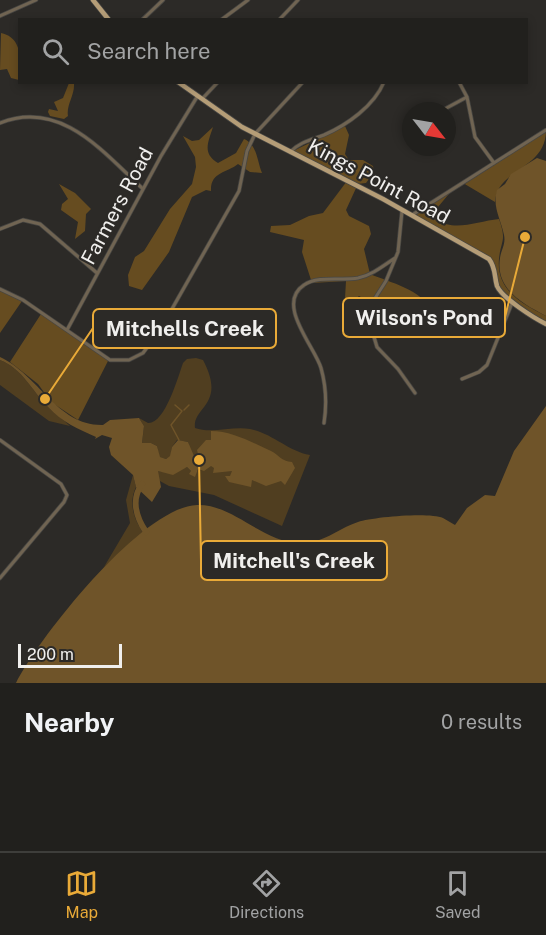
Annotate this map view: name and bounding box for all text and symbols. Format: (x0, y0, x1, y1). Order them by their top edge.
search box (18, 18, 528, 84)
icon: search (39, 35, 72, 68)
text: Search here (87, 38, 211, 64)
north arrow (402, 102, 456, 156)
street label: Kings Point Road (304, 133, 454, 229)
street label: Farmers Road (76, 143, 158, 269)
callout: Wilson's Pond (343, 298, 505, 337)
text: Wilson's Pond (355, 305, 493, 330)
callout: Mitchells Creek (93, 309, 276, 348)
text: Mitchells Creek (106, 316, 264, 341)
callout: Mitchell's Creek (201, 541, 387, 580)
text: Mitchell's Creek (213, 548, 375, 573)
scale bar (18, 641, 122, 668)
text: 200 m (27, 645, 74, 664)
text: Nearby (24, 707, 114, 738)
text: 0 results (441, 710, 522, 734)
tab: Map (65, 867, 98, 922)
tab: Directions (229, 867, 304, 922)
tab: Saved (435, 867, 481, 922)

